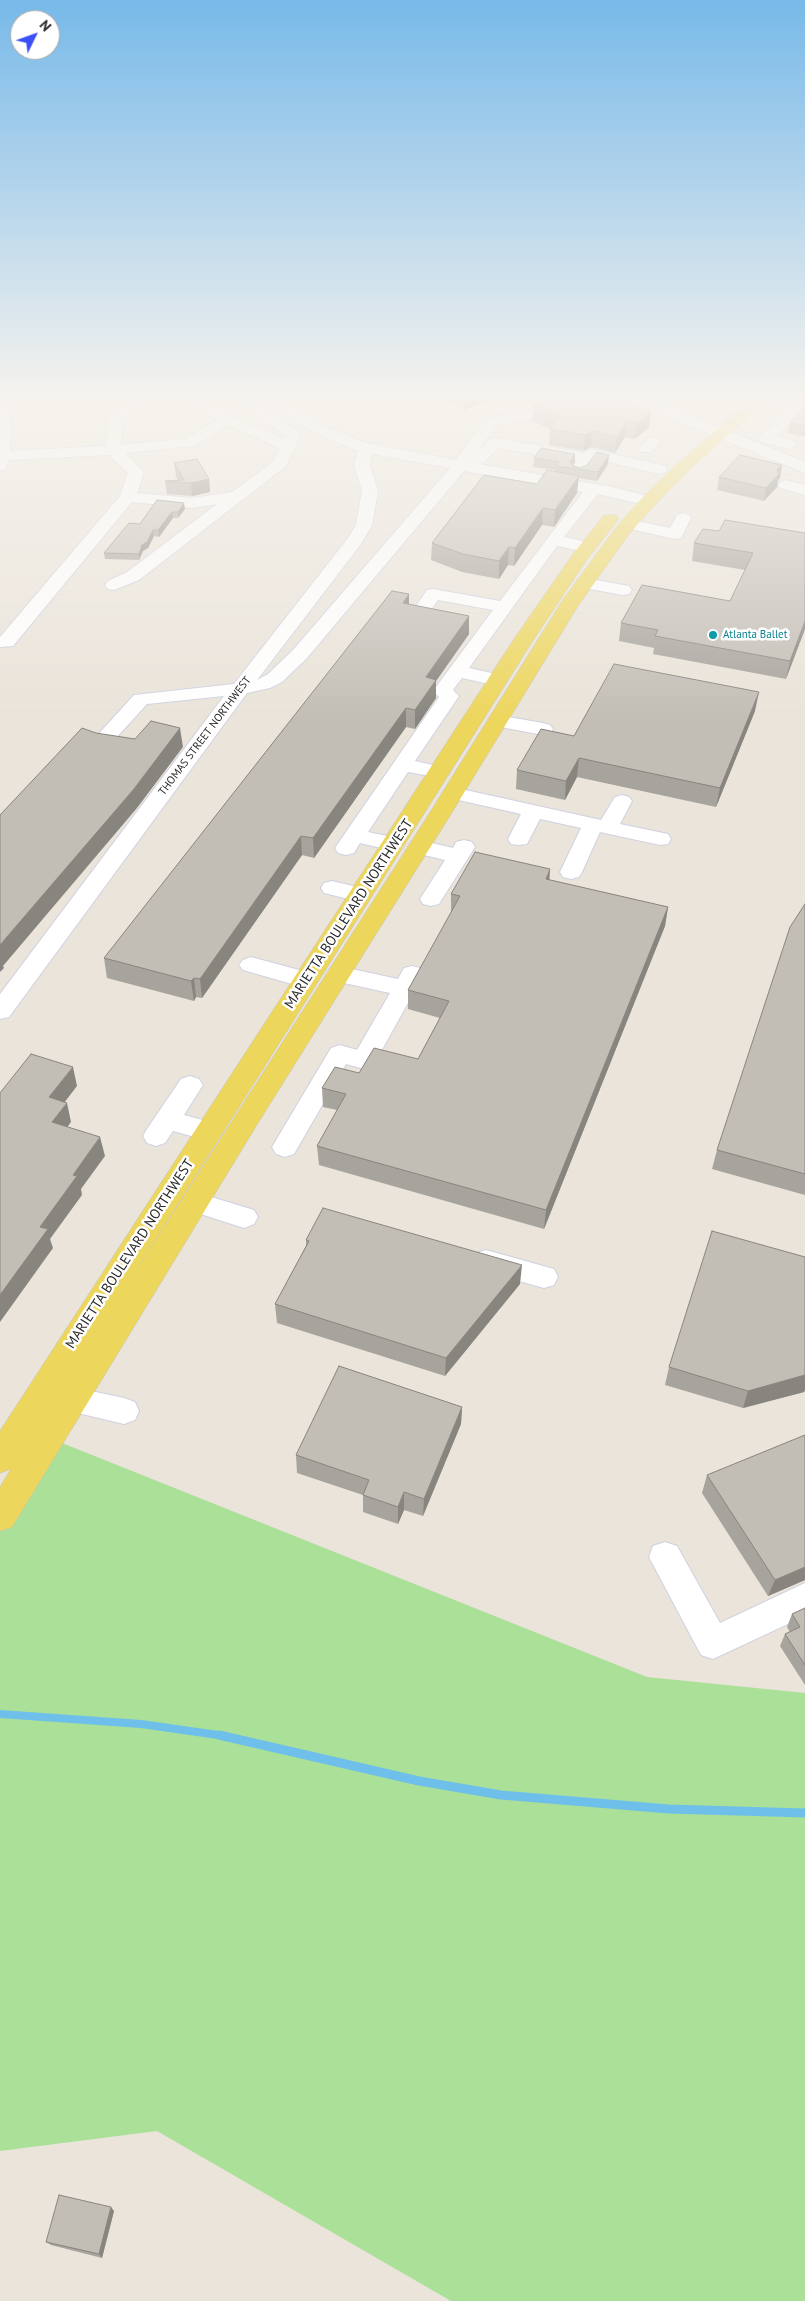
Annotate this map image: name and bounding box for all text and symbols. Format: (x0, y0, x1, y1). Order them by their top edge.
north arrow (10, 10, 60, 60)
text: N (36, 16, 55, 35)
place label: Atlanta Ballet (723, 628, 787, 642)
marker: Atlanta Ballet (707, 629, 719, 641)
street label: THOMAS STREET NORTHWEST (156, 674, 254, 798)
street label: MARIETTA BOULEVARD NORTHWEST (281, 816, 417, 1012)
street label: MARIETTA BOULEVARD NORTHWEST (62, 1156, 198, 1352)

